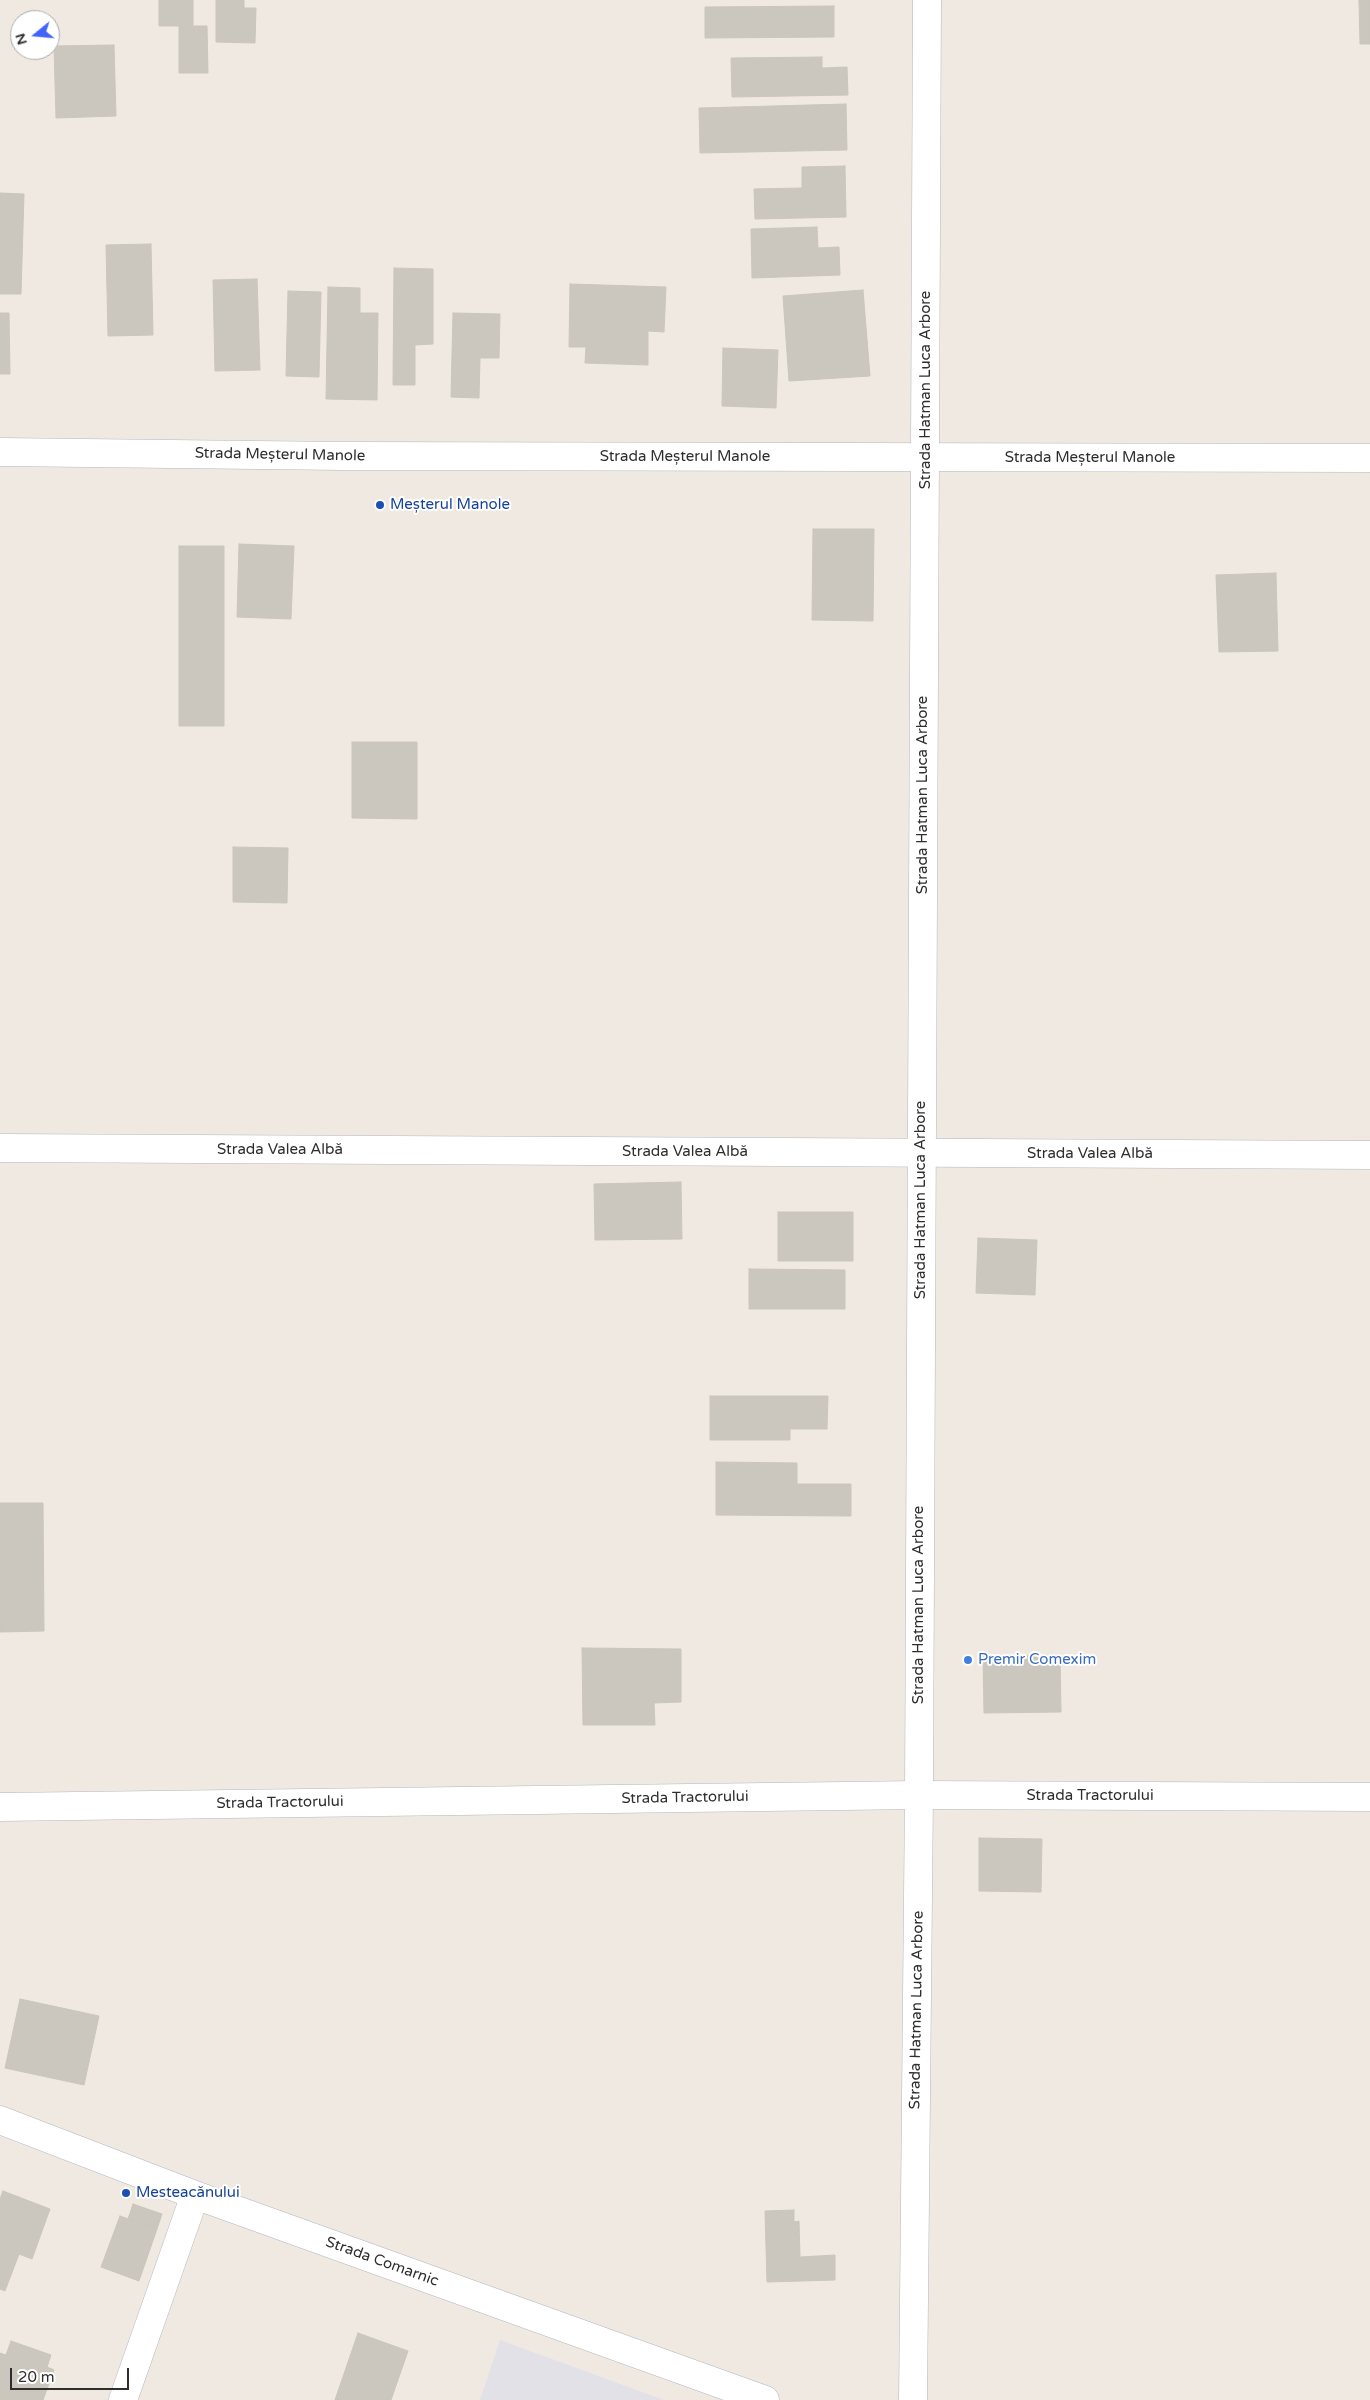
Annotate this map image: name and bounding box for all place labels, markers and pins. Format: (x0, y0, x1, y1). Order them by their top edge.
place label: Meșterul Manole (390, 496, 510, 514)
marker: Meșterul Manole (374, 499, 386, 511)
place label: Premir Comexim (978, 1651, 1096, 1669)
marker: Premir Comexim (962, 1654, 974, 1666)
place label: Mesteacănului (136, 2184, 240, 2202)
marker: Mesteacănului (120, 2187, 132, 2199)

